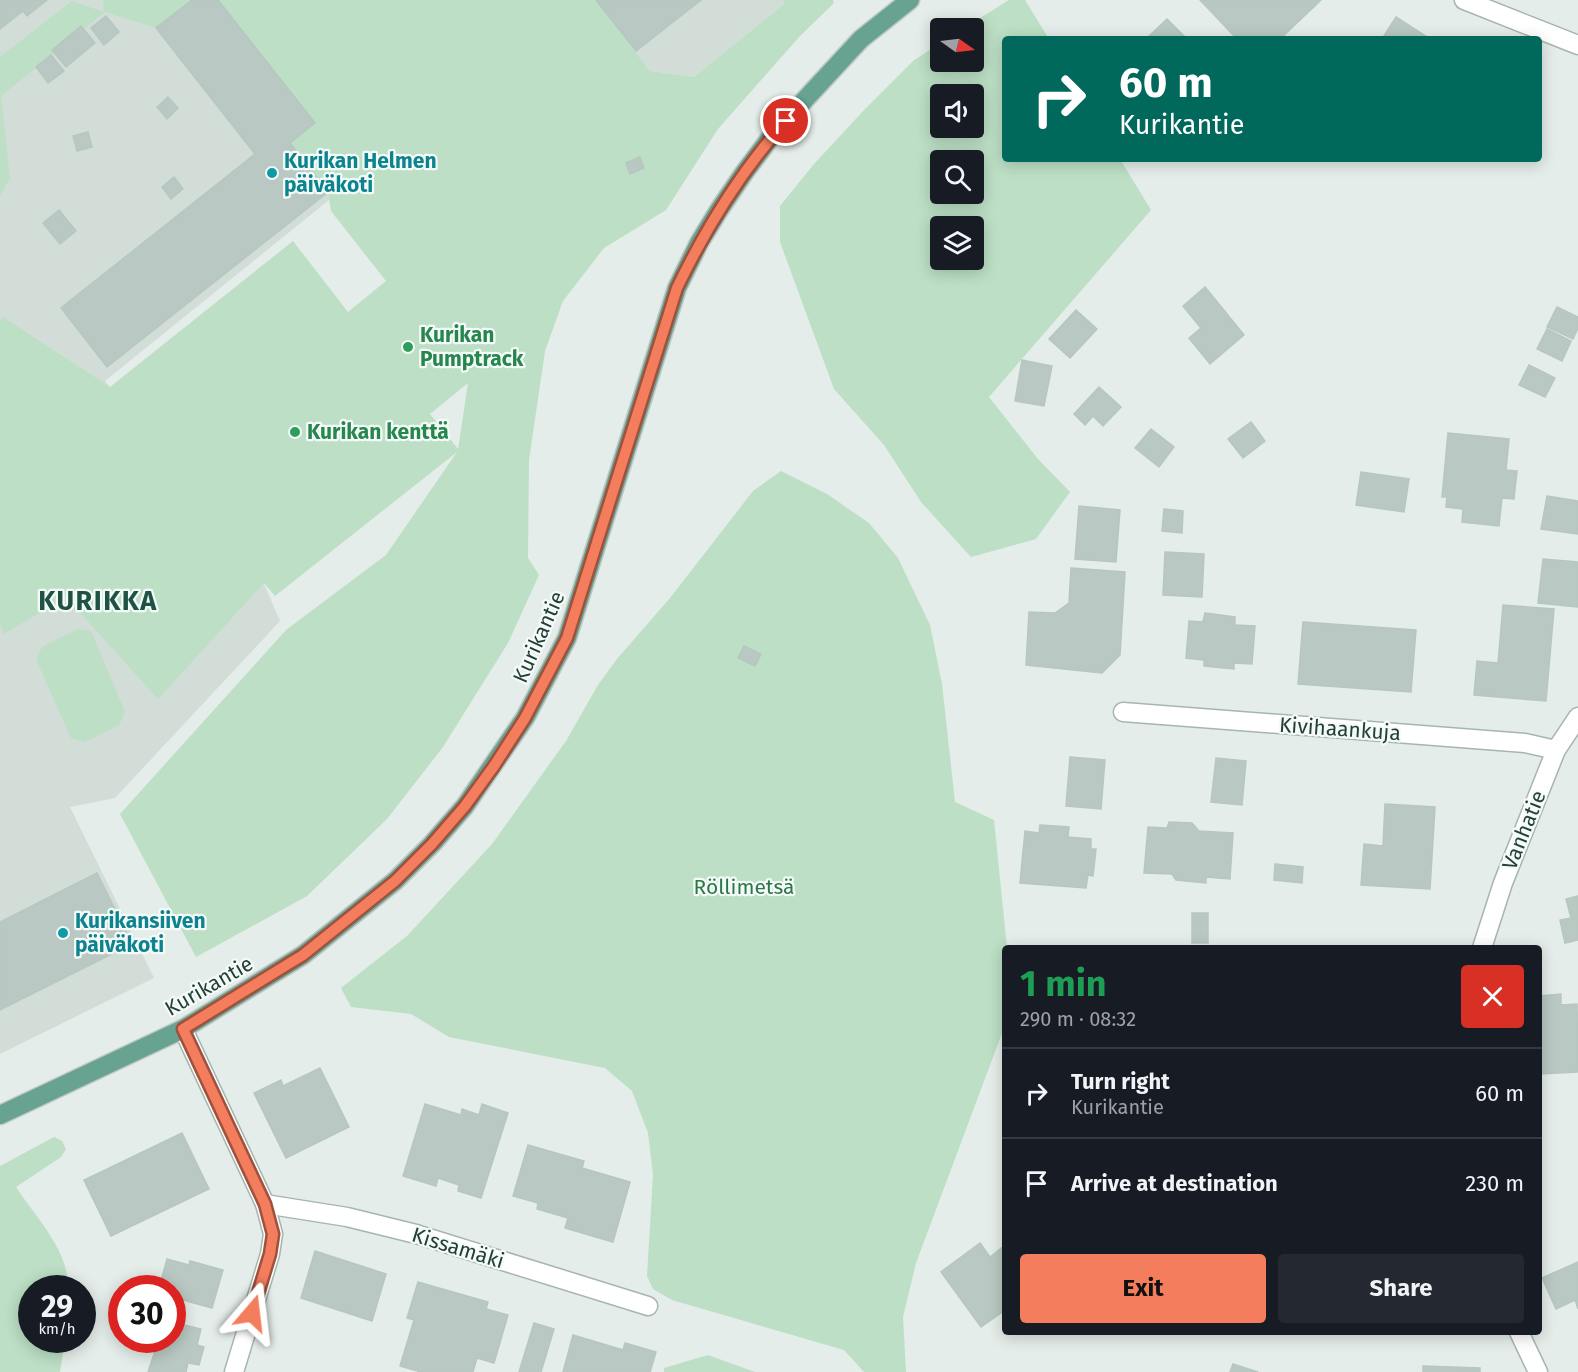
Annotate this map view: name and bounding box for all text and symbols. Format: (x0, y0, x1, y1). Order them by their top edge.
north arrow (930, 18, 984, 72)
map controls (930, 18, 984, 270)
text: 60 m (1119, 58, 1213, 108)
icon: right (1020, 60, 1098, 138)
button: sound (930, 84, 984, 138)
pin (760, 95, 811, 146)
icon: arrive (769, 104, 802, 137)
text: Kurikantie (1119, 109, 1244, 141)
place label: Kurikan Helmen päiväkoti (284, 148, 437, 198)
button: search (930, 150, 984, 204)
marker: Kurikan Helmen päiväkoti (265, 166, 279, 180)
button: layers (930, 216, 984, 270)
place label: Kurikan Pumptrack (420, 322, 524, 372)
marker: Kurikan Pumptrack (401, 340, 415, 354)
place label: Kurikan kenttä (307, 419, 449, 445)
marker: Kurikan kenttä (288, 425, 302, 439)
district label: KURIKKA (38, 585, 158, 617)
street label: Kurikantie (507, 587, 571, 687)
street label: Kivihaankuja (1278, 712, 1402, 746)
street label: Vanhatie (1496, 787, 1552, 873)
park label: Röllimetsä (694, 874, 794, 900)
place label: Kurikansiiven päiväkoti (75, 908, 206, 958)
marker: Kurikansiiven päiväkoti (56, 926, 70, 940)
street label: Kurikantie (160, 950, 258, 1022)
text: 1 min (1020, 962, 1107, 1006)
button: close (1461, 965, 1524, 1028)
text: 290 m · 08:32 (1020, 1007, 1136, 1031)
text: Turn right (1071, 1068, 1170, 1095)
icon: right (1020, 1077, 1053, 1110)
text: 60 m (1475, 1080, 1524, 1107)
text: Kurikantie (1071, 1095, 1164, 1119)
icon: arrive (1020, 1167, 1053, 1200)
text: Arrive at destination (1071, 1170, 1278, 1197)
text: 230 m (1465, 1170, 1524, 1197)
street label: Kissamäki (409, 1222, 507, 1274)
button: Exit (1020, 1254, 1266, 1323)
button: Share (1278, 1254, 1524, 1323)
speed limit sign: 30 (108, 1275, 186, 1353)
position arrow (220, 1281, 284, 1345)
text: 29 (41, 1289, 73, 1325)
text: km/h (38, 1320, 76, 1338)

